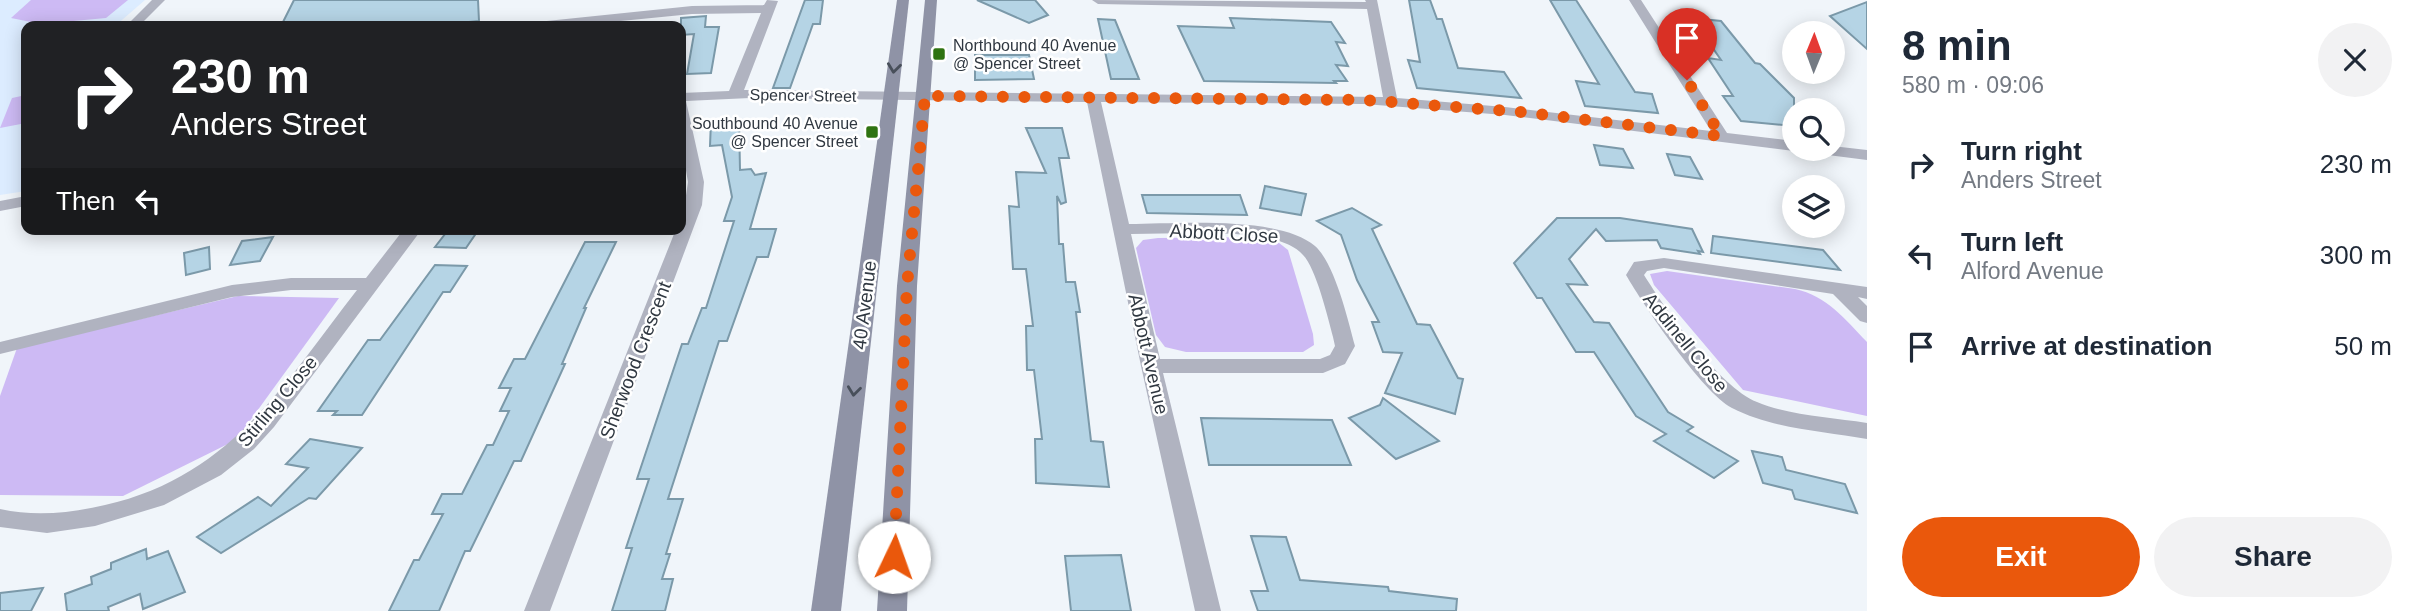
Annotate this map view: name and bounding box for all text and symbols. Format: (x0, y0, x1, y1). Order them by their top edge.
pin (1657, 8, 1717, 80)
icon: arrive (1668, 19, 1706, 57)
north arrow (1782, 21, 1844, 84)
map controls (1782, 21, 1845, 238)
text: 8 min (1902, 22, 2012, 69)
button: close (2318, 23, 2392, 97)
place label: Northbound 40 Avenue @ Spencer Street (953, 37, 1117, 72)
marker: Northbound 40 Avenue @ Spencer Street (931, 46, 947, 62)
icon: right (56, 49, 147, 140)
text: 230 m (171, 49, 310, 103)
one-way arrow (887, 62, 902, 74)
text: 580 m · 09:06 (1902, 72, 2044, 98)
street label: Spencer Street (749, 86, 857, 105)
button: search (1782, 98, 1845, 161)
text: Anders Street (171, 106, 367, 142)
place label: Southbound 40 Avenue @ Spencer Street (692, 115, 859, 150)
marker: Southbound 40 Avenue @ Spencer Street (864, 124, 880, 140)
text: Turn right (1961, 136, 2082, 166)
icon: right (1902, 146, 1940, 184)
text: 230 m (2320, 149, 2392, 179)
text: Anders Street (1961, 167, 2102, 193)
button: layers (1782, 175, 1845, 238)
icon: left (129, 182, 167, 220)
text: Then (56, 186, 115, 216)
street label: Abbott Close (1169, 220, 1279, 247)
text: Turn left (1961, 227, 2063, 257)
icon: left (1902, 237, 1940, 275)
text: 300 m (2320, 240, 2392, 270)
text: Alford Avenue (1961, 258, 2104, 284)
street label: 40 Avenue (849, 259, 880, 351)
street label: Sherwood Crescent (596, 278, 675, 442)
street label: Addinell Close (1639, 289, 1732, 396)
street label: Abbott Avenue (1124, 292, 1173, 417)
icon: arrive (1902, 328, 1940, 366)
text: Arrive at destination (1961, 331, 2212, 361)
text: 50 m (2334, 331, 2392, 361)
street label: Stirling Close (233, 352, 321, 451)
one-way arrow (846, 385, 861, 396)
button: Exit (1902, 517, 2140, 597)
button: Share (2154, 517, 2392, 597)
position arrow (857, 520, 931, 594)

